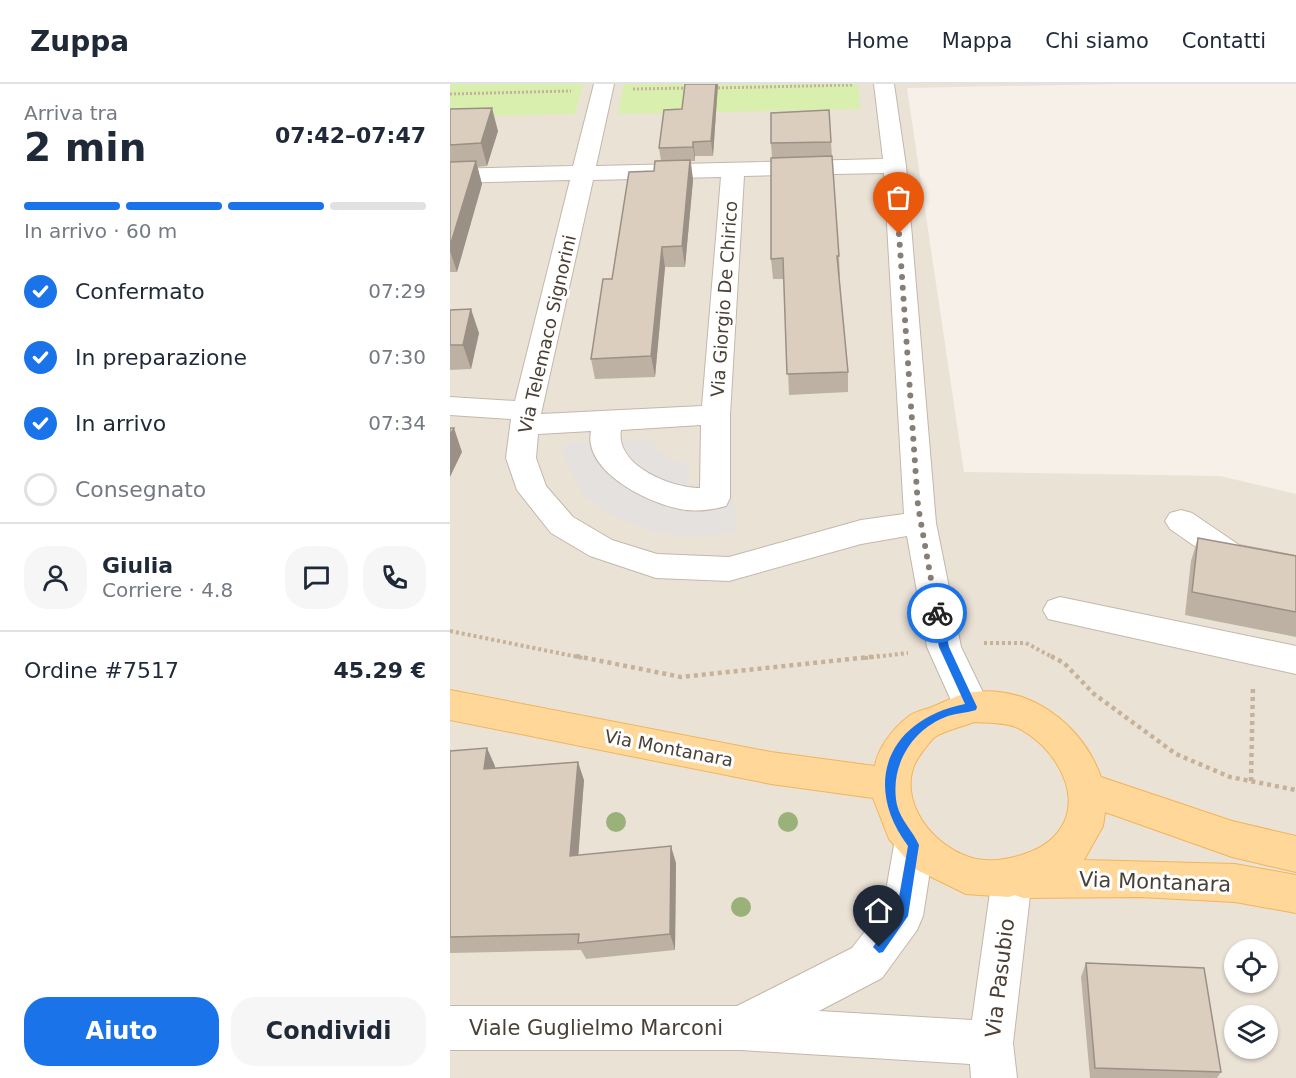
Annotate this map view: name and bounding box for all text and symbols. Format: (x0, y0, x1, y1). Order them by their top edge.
text: Zuppa (30, 25, 129, 58)
text: Home (847, 29, 909, 53)
text: Mappa (942, 29, 1012, 53)
text: Chi siamo (1045, 29, 1149, 53)
text: Contatti (1182, 29, 1266, 53)
text: Arriva tra (24, 101, 118, 125)
text: 07:42–07:47 (275, 123, 426, 148)
text: 2 min (24, 125, 146, 170)
pin (873, 172, 924, 234)
icon: bag (882, 181, 915, 214)
street label: Via Giorgio De Chirico (707, 200, 741, 398)
text: In arrivo · 60 m (24, 219, 177, 243)
street label: Via Telemaco Signorini (514, 233, 580, 435)
icon: check (24, 275, 57, 308)
text: Confermato (75, 279, 205, 304)
text: 07:29 (368, 279, 426, 303)
icon: check (24, 341, 57, 374)
text: In preparazione (75, 345, 247, 370)
text: 07:30 (368, 345, 426, 369)
icon: check (24, 407, 57, 440)
text: In arrivo (75, 411, 166, 436)
text: 07:34 (368, 411, 426, 435)
text: Consegnato (75, 477, 206, 502)
button: person (24, 546, 87, 609)
button: chat (285, 546, 348, 609)
button: phone (363, 546, 426, 609)
text: Giulia (102, 553, 173, 578)
text: Corriere · 4.8 (102, 578, 233, 602)
courier (907, 583, 967, 643)
icon: bike (921, 597, 954, 630)
text: Ordine #7517 (24, 658, 179, 683)
text: 45.29 € (333, 658, 426, 683)
street label: Via Montanara (603, 725, 735, 771)
street label: Via Montanara (1078, 867, 1232, 897)
pin (853, 885, 904, 947)
icon: home (862, 894, 895, 927)
street label: Via Pasubio (981, 917, 1019, 1039)
map controls (1224, 939, 1278, 1059)
button: locate (1224, 939, 1278, 993)
button: Aiuto (24, 997, 219, 1066)
button: Condividi (231, 997, 426, 1066)
button: layers (1224, 1005, 1278, 1059)
street label: Viale Guglielmo Marconi (469, 1016, 723, 1040)

